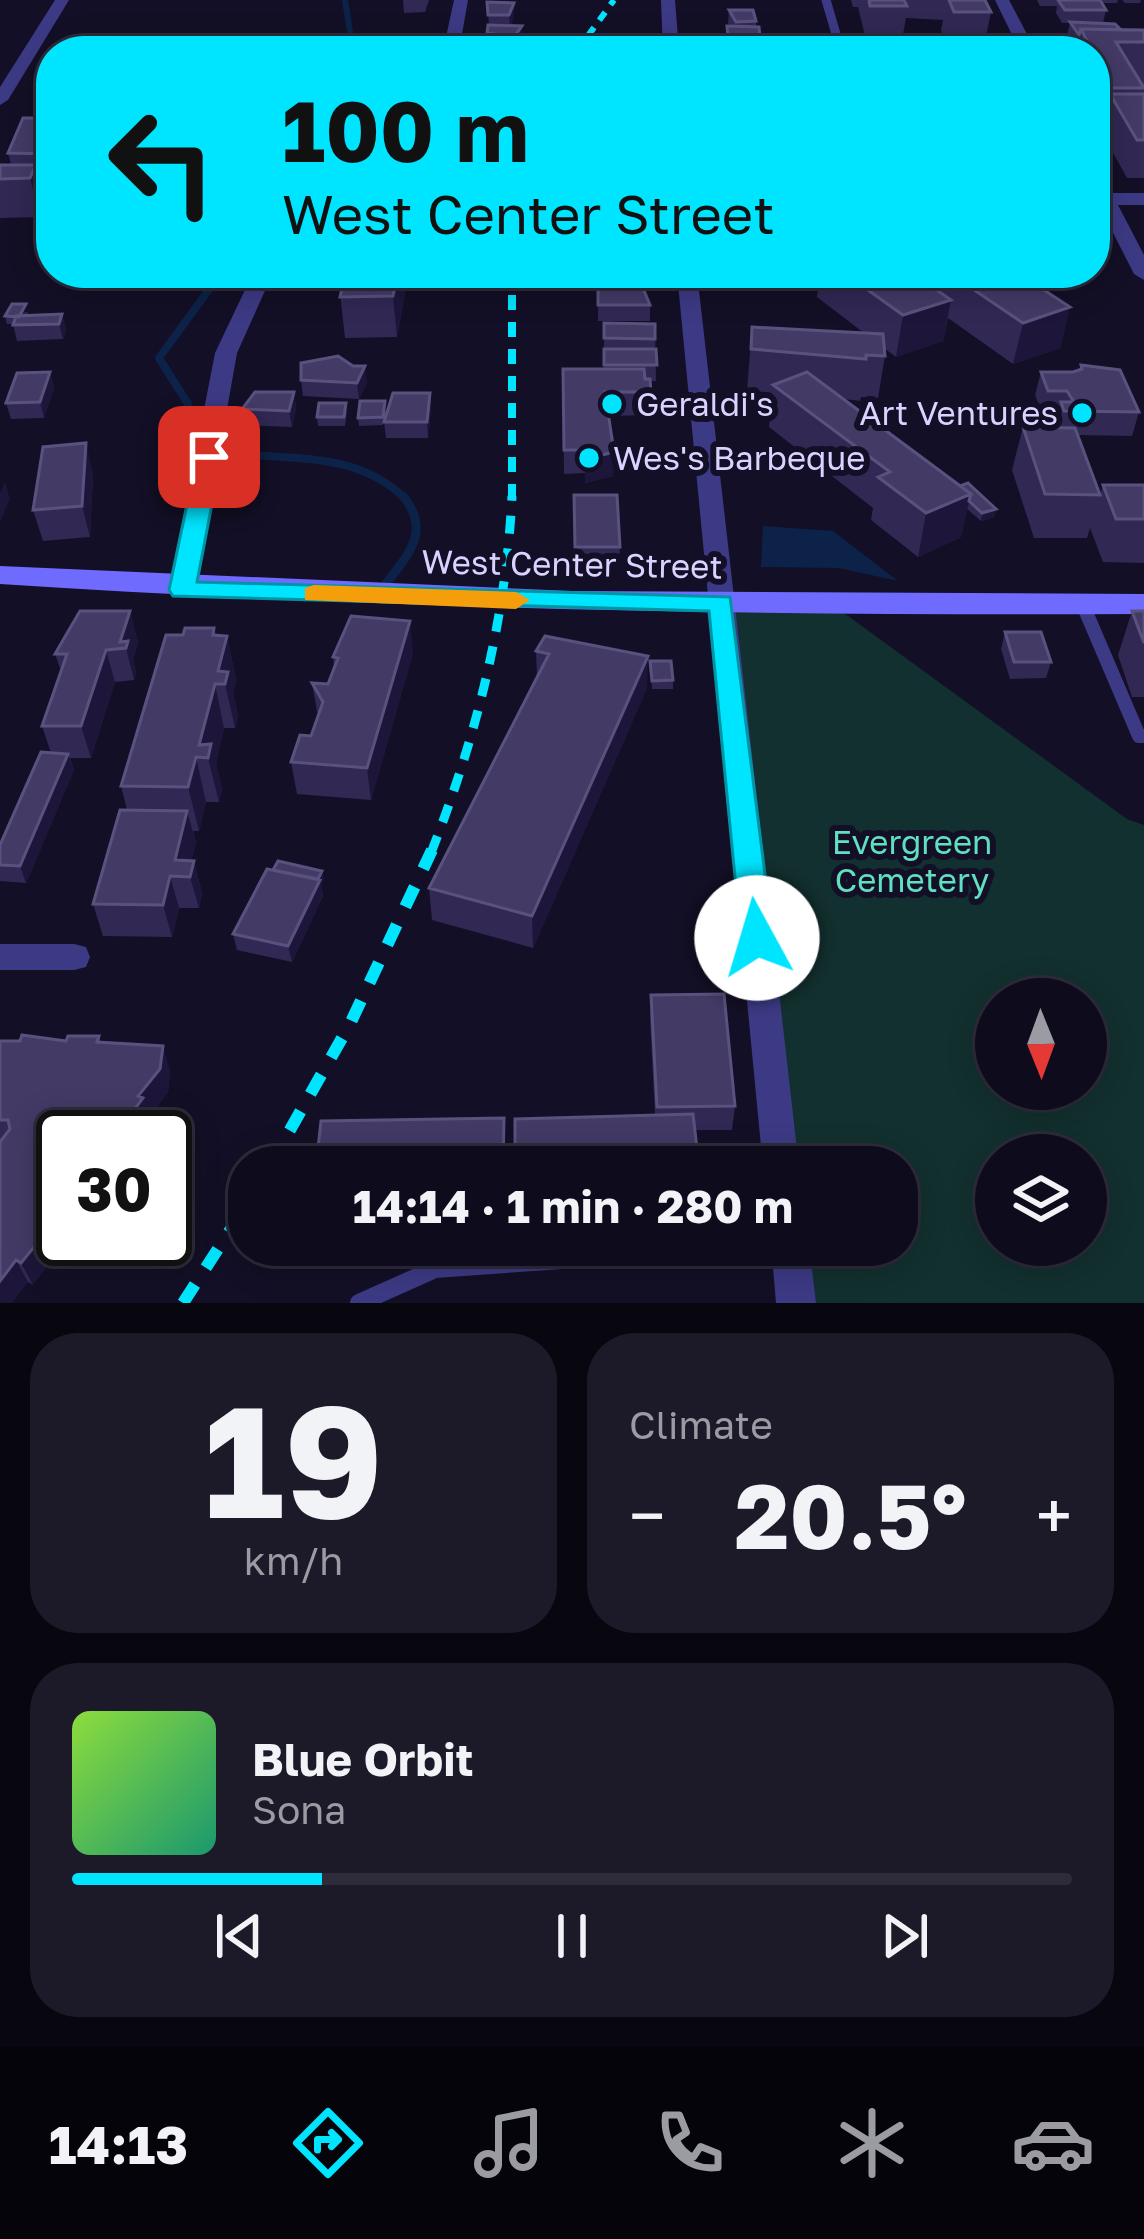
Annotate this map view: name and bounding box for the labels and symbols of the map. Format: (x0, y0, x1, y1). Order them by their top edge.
place label: Geraldi's (636, 384, 774, 423)
marker: Geraldi's (599, 391, 625, 417)
place label: Art Ventures (859, 393, 1058, 432)
marker: Art Ventures (1069, 400, 1095, 426)
pin (158, 406, 260, 508)
place label: Wes's Barbeque (613, 438, 865, 477)
marker: Wes's Barbeque (576, 445, 602, 471)
street label: West Center Street (421, 541, 723, 586)
park label: Evergreen Cemetery (832, 822, 992, 899)
position arrow (694, 875, 820, 1001)
north arrow (975, 978, 1107, 1110)
speed limit sign: 30 (36, 1110, 192, 1266)

